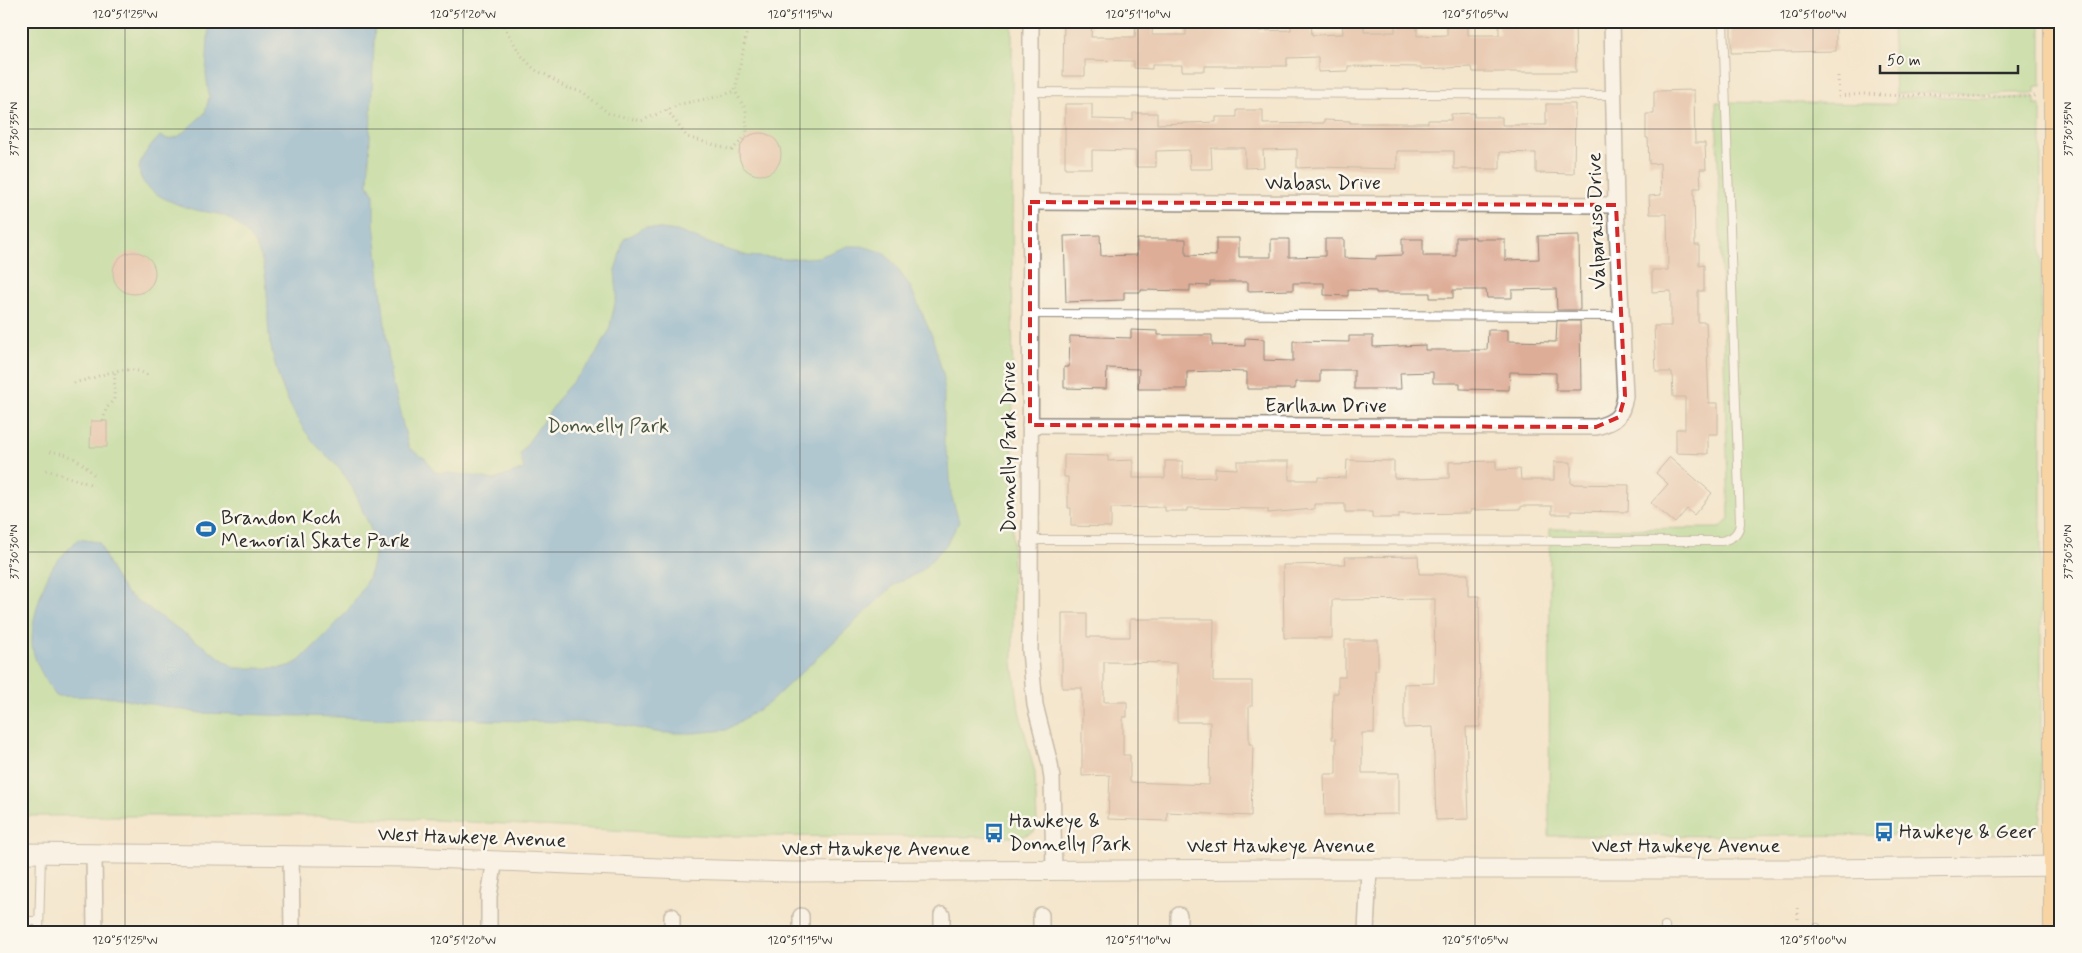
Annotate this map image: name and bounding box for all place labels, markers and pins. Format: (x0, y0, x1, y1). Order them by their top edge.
place label: Brandon Koch Memorial Skate Park (221, 505, 410, 555)
sports icon: Brandon Koch Memorial Skate Park (195, 518, 217, 540)
place label: Hawkeye & Donnelly Park (1009, 808, 1131, 858)
place label: Hawkeye & Geer (1899, 819, 2037, 846)
bus stop icon: Hawkeye & Geer (1873, 821, 1895, 843)
bus stop icon: Hawkeye & Donnelly Park (983, 822, 1005, 844)

